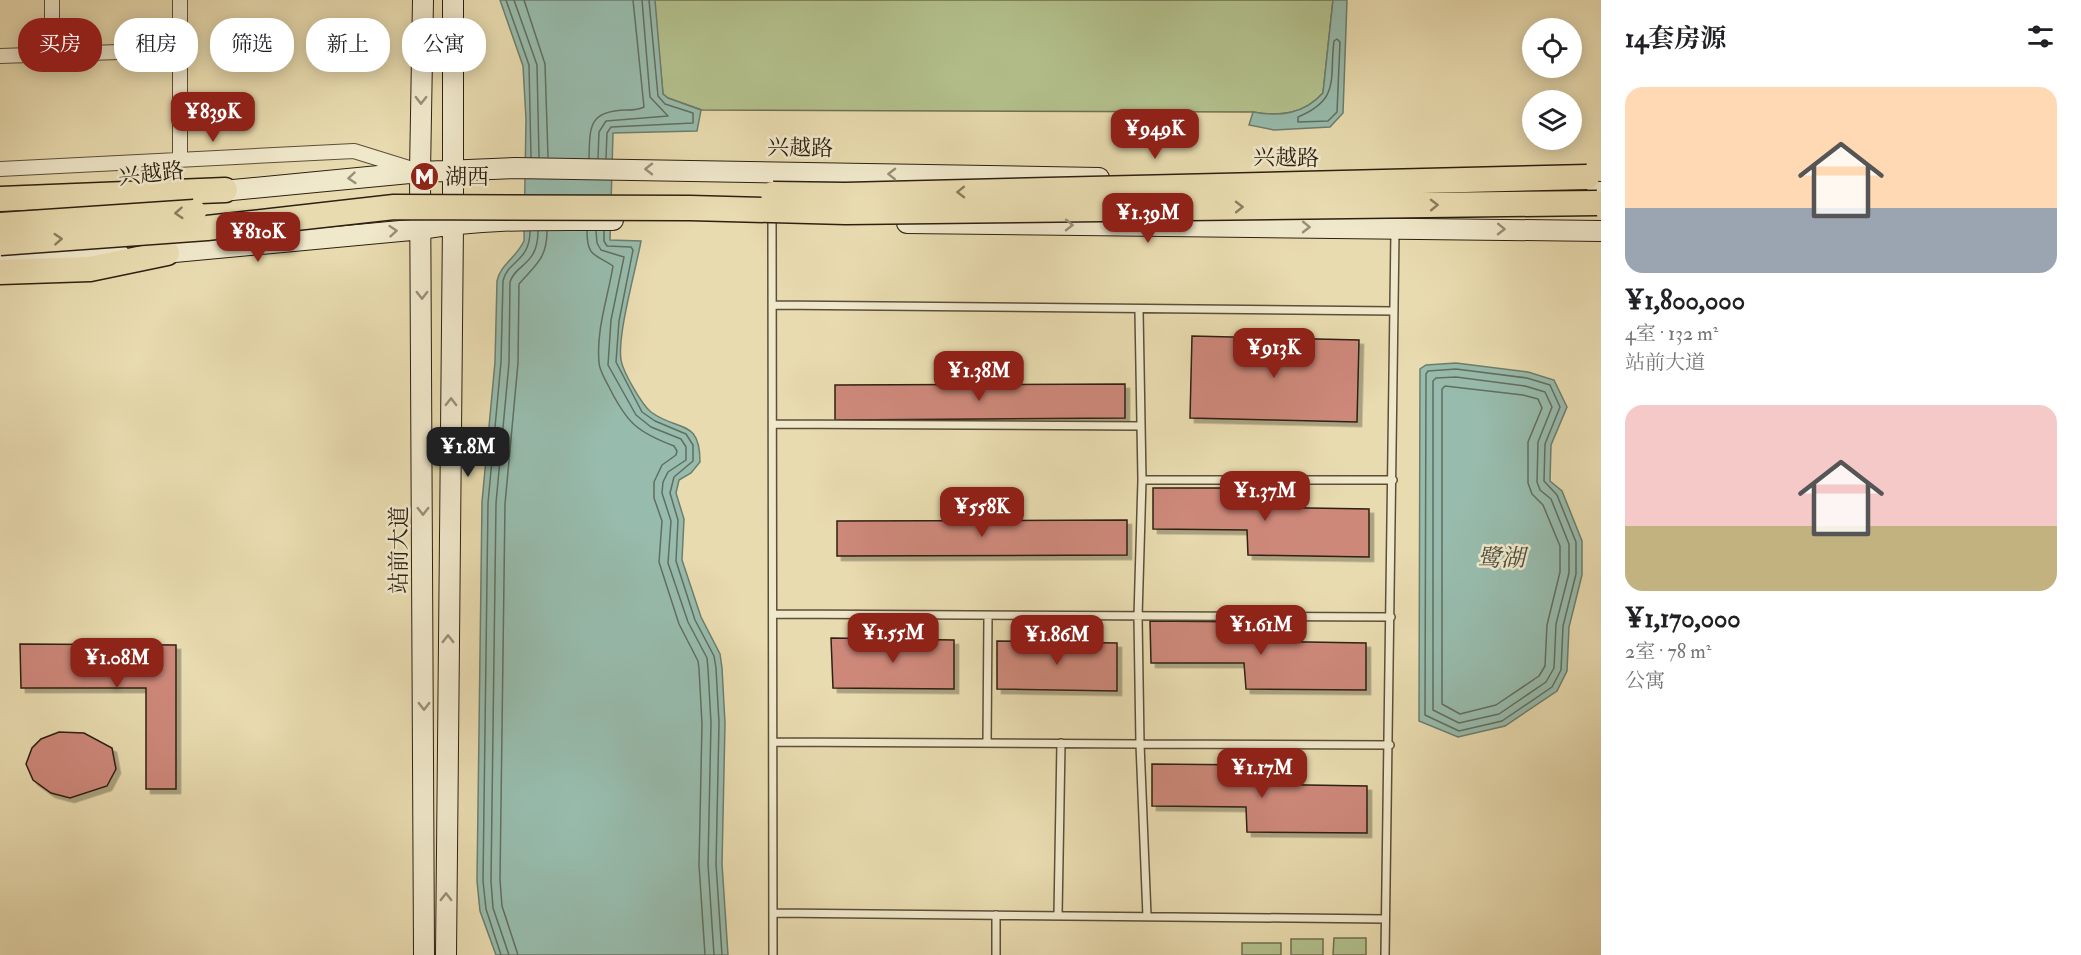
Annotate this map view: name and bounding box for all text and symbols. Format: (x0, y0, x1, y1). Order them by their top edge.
chip: 买房 (18, 18, 102, 72)
chip: 租房 (114, 18, 198, 72)
chip: 筛选 (210, 18, 294, 72)
chip: 新上 (306, 18, 390, 72)
chip: 公寓 (402, 18, 486, 72)
map controls (1522, 18, 1582, 150)
button: locate (1522, 18, 1582, 78)
icon: filters (2024, 20, 2057, 53)
text: 14套房源 (1625, 23, 1726, 55)
button: layers (1522, 90, 1582, 150)
pin: ¥839K (171, 92, 255, 143)
one-way arrow (415, 96, 427, 105)
text: ¥839K (185, 99, 241, 124)
pin: ¥949K (1113, 109, 1197, 160)
text: ¥949K (1125, 116, 1185, 141)
icon: home (1787, 126, 1895, 234)
street label: 兴越路 (767, 133, 833, 163)
street label: 兴越路 (1253, 143, 1319, 173)
street label: 兴越路 (117, 157, 185, 191)
metro station icon: 湖西 (408, 161, 440, 193)
place label: 湖西 (445, 163, 489, 191)
one-way arrow (644, 163, 653, 176)
one-way arrow (887, 168, 896, 180)
one-way arrow (347, 171, 356, 184)
one-way arrow (957, 186, 966, 198)
pin: ¥1.39M (1099, 193, 1197, 244)
one-way arrow (1429, 199, 1438, 211)
text: ¥1.39M (1116, 200, 1180, 225)
one-way arrow (1234, 201, 1243, 214)
one-way arrow (175, 207, 184, 220)
pin: ¥810K (216, 212, 300, 263)
one-way arrow (1065, 218, 1074, 231)
text: ¥810K (230, 219, 286, 244)
one-way arrow (1302, 221, 1311, 233)
one-way arrow (1497, 223, 1506, 236)
one-way arrow (389, 225, 398, 238)
one-way arrow (54, 232, 63, 245)
text: ¥1,800,000 (1625, 285, 1745, 317)
one-way arrow (416, 291, 428, 300)
text: 4室 · 132 m² (1625, 321, 1718, 346)
pin: ¥913K (1232, 328, 1316, 379)
text: ¥913K (1247, 335, 1301, 360)
text: 站前大道 (1625, 350, 1705, 375)
pin: ¥1.38M (930, 351, 1028, 402)
text: ¥1.38M (948, 358, 1010, 383)
one-way arrow (445, 397, 457, 406)
pin: ¥1.8M (426, 427, 510, 478)
text: ¥1.8M (441, 434, 495, 459)
icon: home (1787, 444, 1895, 552)
pin: ¥1.37M (1216, 471, 1314, 522)
text: ¥1.37M (1234, 478, 1296, 503)
pin: ¥558K (940, 487, 1024, 538)
text: ¥558K (954, 494, 1010, 519)
street label: 站前大道 (385, 506, 413, 594)
one-way arrow (417, 507, 429, 516)
water label: 鹭湖 (1477, 543, 1529, 574)
text: ¥1,170,000 (1625, 603, 1741, 635)
pin: ¥1.61M (1212, 605, 1310, 656)
text: ¥1.61M (1230, 612, 1292, 637)
pin: ¥1.55M (844, 613, 942, 664)
pin: ¥1.86M (1008, 615, 1106, 666)
text: ¥1.55M (862, 620, 924, 645)
text: ¥1.86M (1025, 622, 1089, 647)
one-way arrow (441, 634, 454, 643)
pin: ¥1.08M (68, 638, 166, 689)
text: 2室 · 78 m² (1625, 639, 1711, 664)
text: ¥1.08M (84, 645, 150, 670)
text: 公寓 (1625, 668, 1665, 693)
one-way arrow (418, 702, 430, 711)
pin: ¥1.17M (1213, 748, 1311, 799)
text: ¥1.17M (1231, 755, 1293, 780)
one-way arrow (440, 892, 452, 901)

